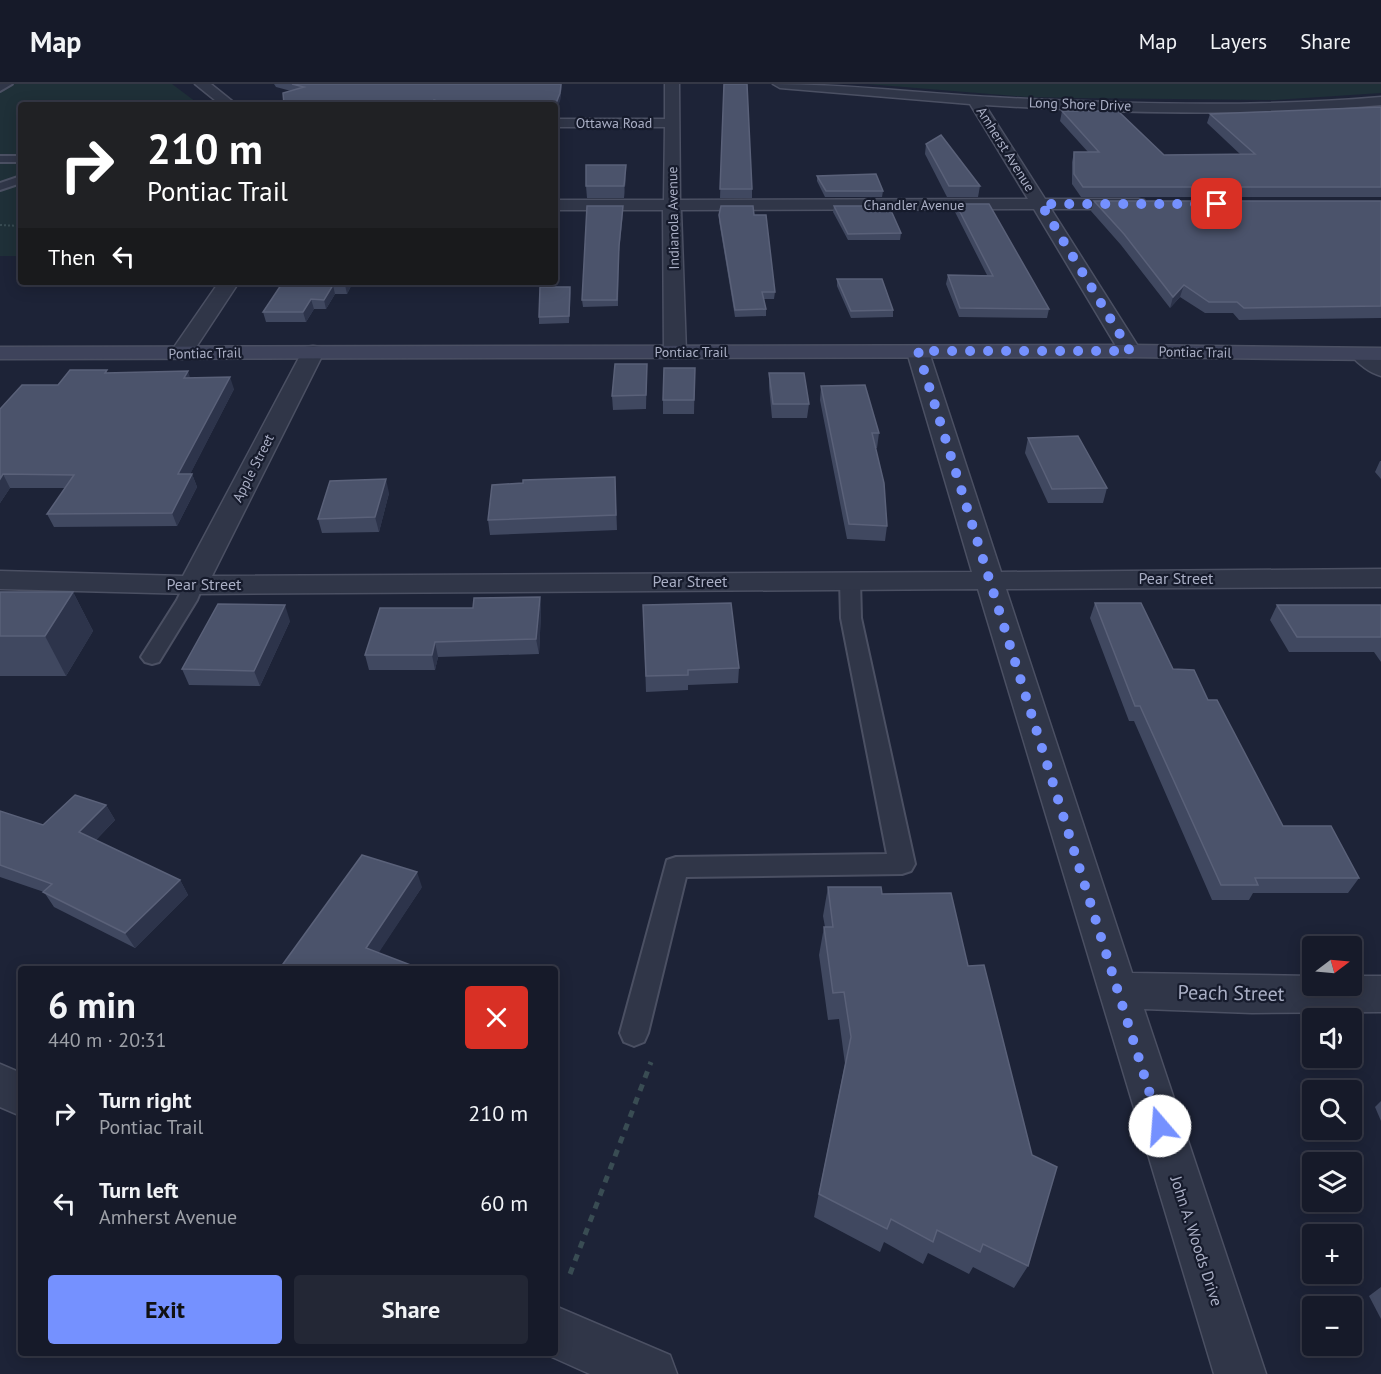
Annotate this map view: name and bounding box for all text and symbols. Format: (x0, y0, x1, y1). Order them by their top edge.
text: Map (30, 23, 81, 60)
text: Map (1139, 28, 1177, 55)
text: Layers (1210, 28, 1267, 55)
text: Share (1300, 28, 1351, 55)
street label: Long Shore Drive (1029, 93, 1131, 115)
street label: Amherst Avenue (973, 103, 1039, 195)
street label: Ottawa Road (576, 114, 652, 132)
text: 210 m (147, 121, 263, 176)
icon: right (48, 126, 126, 204)
street label: Indianola Avenue (663, 166, 683, 270)
text: Pontiac Trail (147, 174, 288, 208)
pin (1191, 178, 1242, 229)
icon: arrive (1200, 187, 1233, 220)
street label: Chandler Avenue (864, 196, 964, 214)
icon: left (107, 240, 140, 273)
text: Then (48, 243, 95, 271)
street label: Pontiac Trail (1158, 342, 1232, 362)
street label: Pontiac Trail (168, 343, 242, 363)
street label: Pontiac Trail (654, 343, 728, 361)
street label: Apple Street (228, 431, 278, 505)
street label: Pear Street (1138, 568, 1214, 588)
street label: Pear Street (652, 571, 728, 591)
street label: Pear Street (166, 574, 242, 594)
north arrow (1302, 936, 1362, 996)
map controls (1302, 936, 1362, 1356)
street label: Peach Street (1177, 979, 1285, 1007)
text: 6 min (48, 981, 136, 1028)
button: close (465, 986, 528, 1049)
button: sound (1302, 1008, 1362, 1068)
text: 440 m · 20:31 (48, 1027, 166, 1053)
button: search (1302, 1080, 1362, 1140)
text: Turn right (99, 1086, 191, 1114)
position arrow (1128, 1094, 1192, 1158)
icon: right (48, 1097, 81, 1130)
text: 210 m (468, 1099, 528, 1127)
text: Pontiac Trail (99, 1114, 203, 1140)
button: layers (1302, 1152, 1362, 1212)
street label: John A. Woods Drive (1166, 1172, 1227, 1309)
text: Turn left (99, 1176, 179, 1204)
icon: left (48, 1187, 81, 1220)
text: 60 m (480, 1189, 528, 1217)
text: Amherst Avenue (99, 1204, 237, 1230)
button: + (1302, 1224, 1362, 1284)
button: Exit (48, 1275, 282, 1344)
button: Share (294, 1275, 528, 1344)
button: − (1302, 1296, 1362, 1356)

